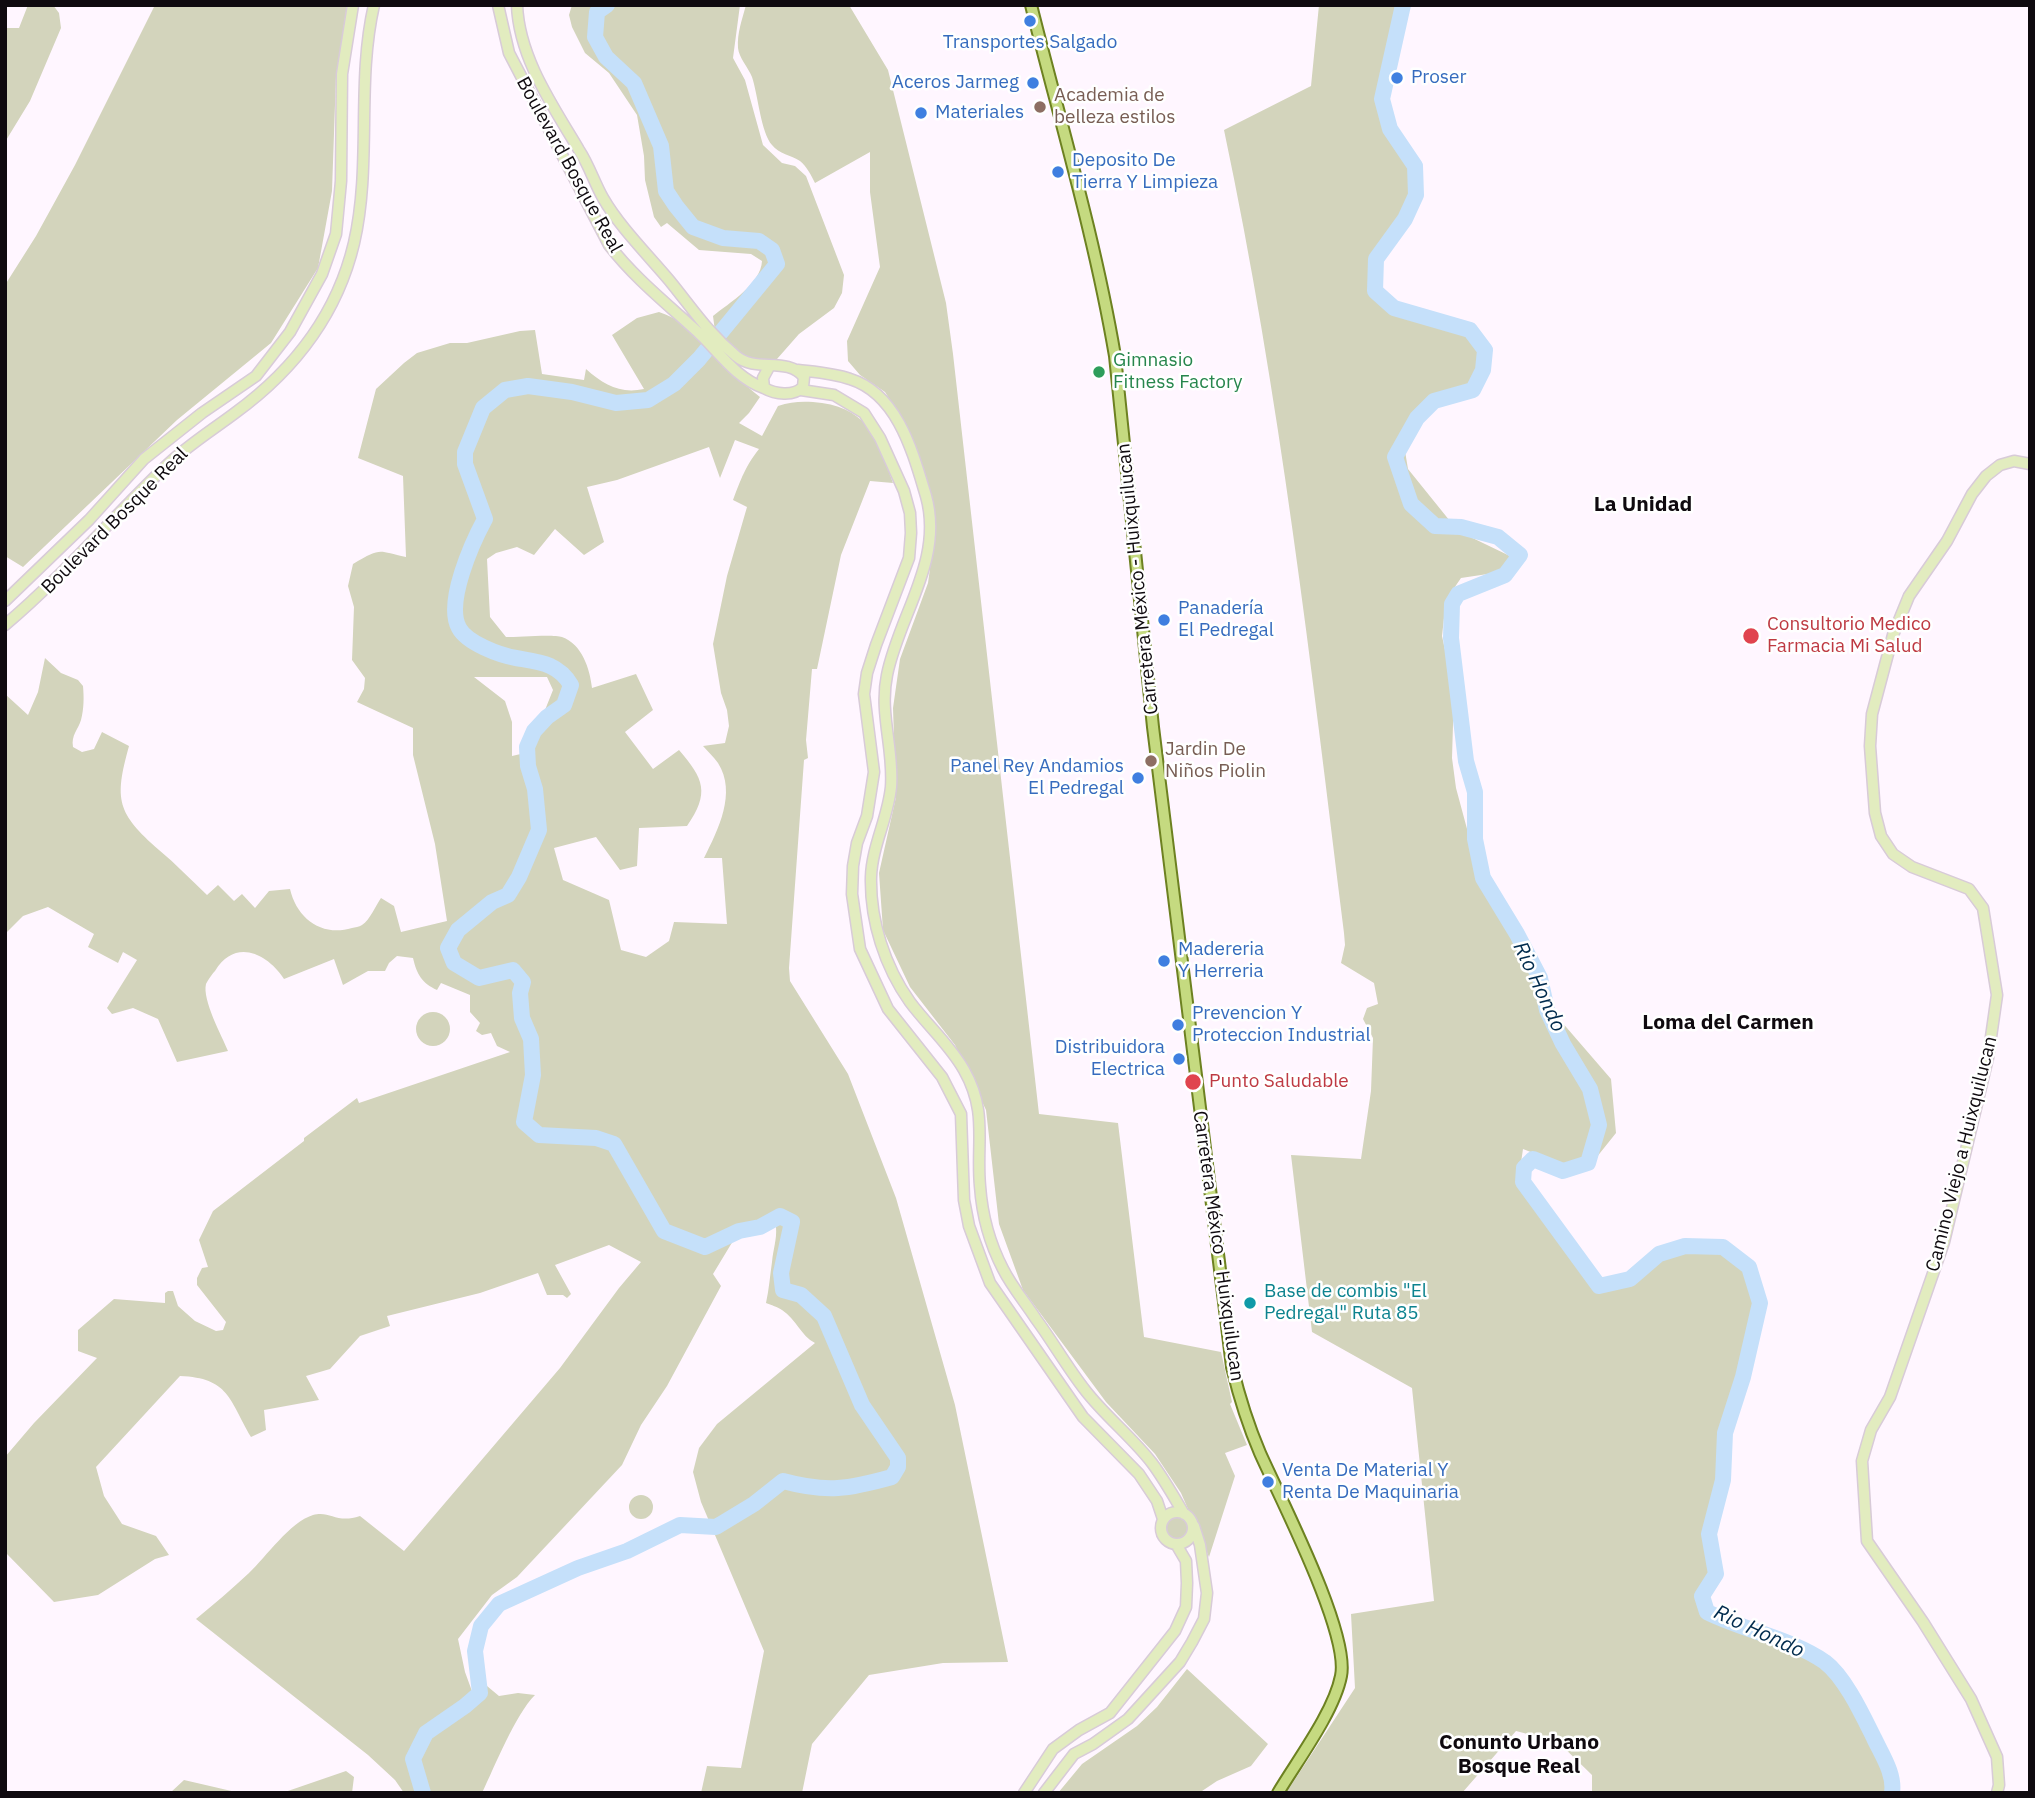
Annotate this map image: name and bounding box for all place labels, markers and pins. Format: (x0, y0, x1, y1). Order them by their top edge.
marker: Transportes Salgado (1022, 13, 1038, 29)
place label: Transportes Salgado (943, 32, 1117, 54)
place label: Proser (1411, 67, 1466, 89)
marker: Proser (1389, 70, 1405, 86)
place label: Aceros Jarmeg (892, 72, 1019, 94)
marker: Aceros Jarmeg (1025, 75, 1041, 91)
place label: Academia de belleza estilos (1054, 85, 1176, 129)
marker: Academia de belleza estilos (1032, 99, 1048, 115)
place label: Materiales (935, 102, 1024, 124)
marker: Materiales (913, 105, 929, 121)
place label: Deposito De Tierra Y Limpieza (1072, 150, 1218, 194)
marker: Deposito De Tierra Y Limpieza (1050, 164, 1066, 180)
place label: Gimnasio Fitness Factory (1113, 350, 1243, 394)
marker: Gimnasio Fitness Factory (1091, 364, 1107, 380)
place label: Panadería El Pedregal (1178, 598, 1274, 642)
marker: Panadería El Pedregal (1156, 612, 1172, 628)
place label: Consultorio Medico Farmacia Mi Salud (1767, 614, 1931, 658)
marker: Consultorio Medico Farmacia Mi Salud (1741, 626, 1761, 646)
place label: Jardin De Niños Piolin (1165, 739, 1266, 783)
marker: Jardin De Niños Piolin (1143, 753, 1159, 769)
place label: Panel Rey Andamios El Pedregal (950, 756, 1124, 800)
marker: Panel Rey Andamios El Pedregal (1130, 770, 1146, 786)
place label: Madereria Y Herreria (1178, 939, 1264, 983)
marker: Madereria Y Herreria (1156, 953, 1172, 969)
place label: Prevencion Y Proteccion Industrial (1192, 1003, 1371, 1047)
marker: Prevencion Y Proteccion Industrial (1170, 1017, 1186, 1033)
place label: Distribuidora Electrica (1055, 1037, 1165, 1081)
marker: Distribuidora Electrica (1171, 1051, 1187, 1067)
place label: Punto Saludable (1209, 1071, 1349, 1093)
marker: Punto Saludable (1183, 1072, 1203, 1092)
place label: Base de combis "El Pedregal" Ruta 85 (1264, 1281, 1427, 1325)
marker: Base de combis "El Pedregal" Ruta 85 (1242, 1295, 1258, 1311)
place label: Venta De Material Y Renta De Maquinaria (1282, 1460, 1459, 1504)
marker: Venta De Material Y Renta De Maquinaria (1260, 1474, 1276, 1490)

